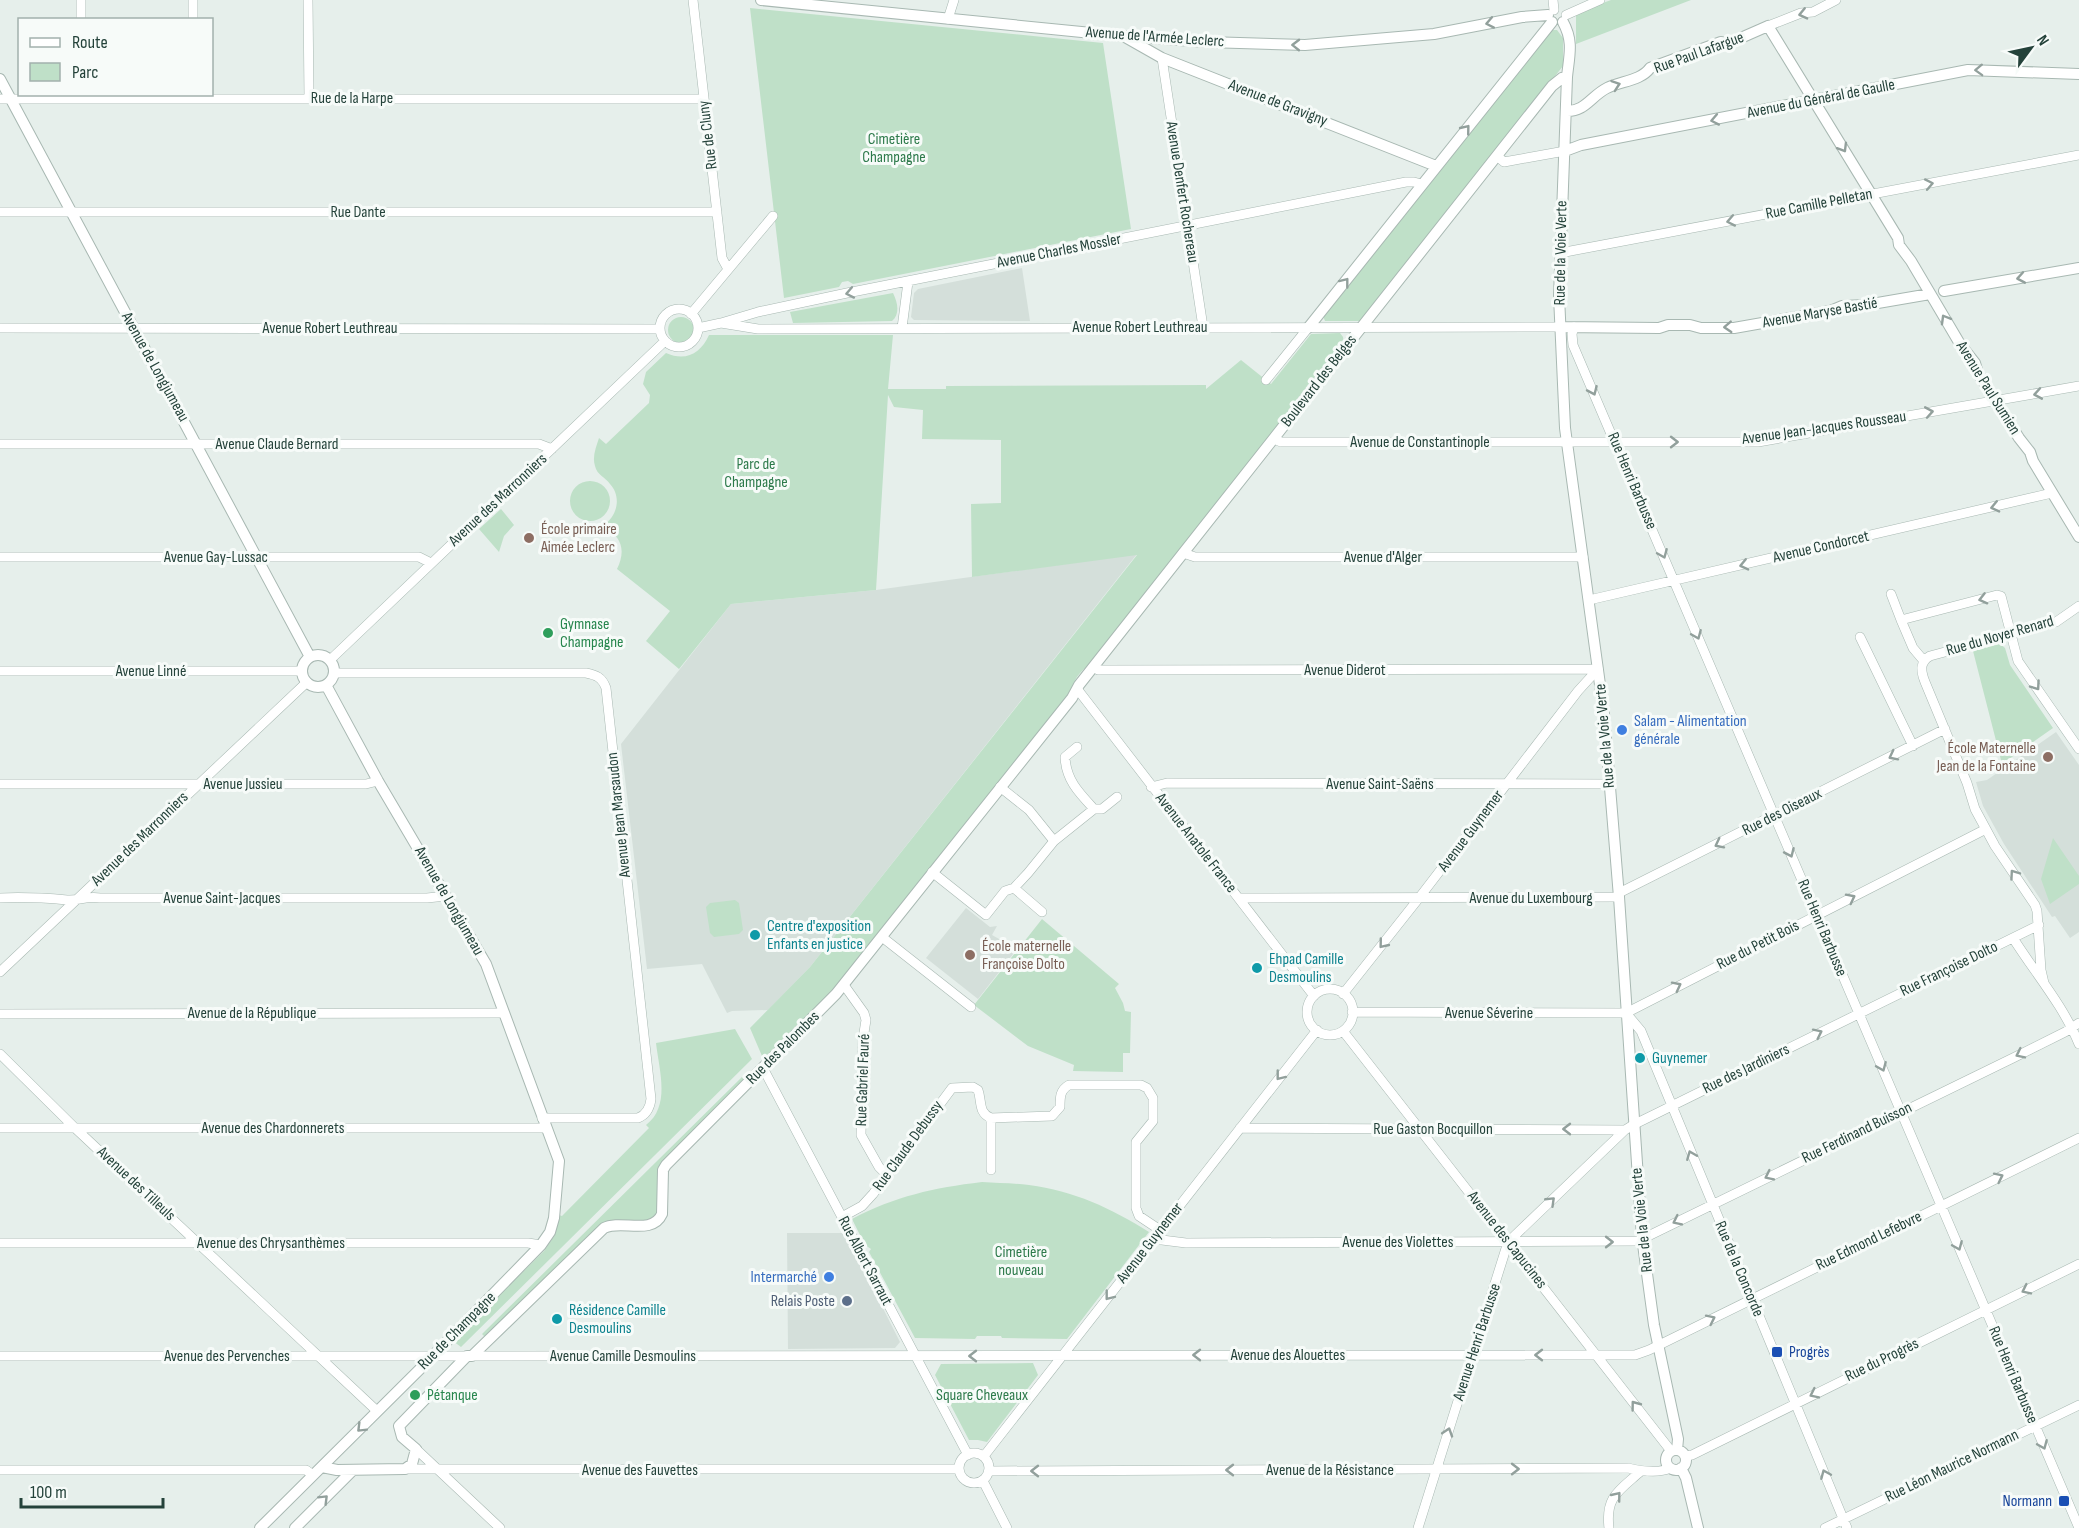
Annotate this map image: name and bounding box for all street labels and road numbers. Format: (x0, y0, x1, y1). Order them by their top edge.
street label: Avenue de l'Armée Leclerc (1084, 23, 1225, 51)
street label: Rue Paul Lafargue (1651, 28, 1747, 78)
street label: Avenue de Gravigny (1225, 75, 1330, 131)
street label: Avenue du Général de Gaulle (1745, 75, 1896, 123)
street label: Rue de la Harpe (311, 89, 393, 108)
street label: Rue de Cluny (694, 100, 722, 170)
street label: Avenue Denfert Rochereau (1161, 119, 1203, 264)
street label: Rue Camille Pelletan (1764, 184, 1874, 224)
street label: Rue de la Voie Verte (1551, 200, 1571, 306)
street label: Rue Dante (330, 203, 386, 222)
street label: Avenue Charles Mossler (994, 230, 1123, 273)
street label: Avenue Maryse Bastié (1760, 294, 1879, 333)
street label: Avenue de Longjumeau (117, 308, 193, 425)
street label: Avenue Robert Leuthreau (1072, 318, 1208, 337)
street label: Avenue Robert Leuthreau (262, 319, 398, 338)
street label: Boulevard des Belges (1277, 331, 1361, 431)
street label: Avenue Paul Sumien (1951, 337, 2024, 438)
street label: Avenue Jean-Jacques Rousseau (1740, 407, 1907, 449)
street label: Rue Henri Barbusse (1603, 430, 1661, 532)
street label: Avenue de Constantinople (1349, 433, 1490, 452)
street label: Avenue Claude Bernard (214, 435, 339, 454)
street label: Avenue des Marronniers (444, 449, 551, 551)
street label: Avenue Condorcet (1770, 527, 1871, 568)
street label: Avenue Gay-Lussac (163, 548, 268, 567)
street label: Avenue d'Alger (1343, 548, 1423, 567)
street label: Rue du Noyer Renard (1944, 612, 2056, 660)
street label: Avenue Diderot (1303, 661, 1386, 680)
street label: Avenue Linné (115, 662, 186, 681)
street label: Rue de la Voie Verte (1591, 683, 1619, 789)
street label: Avenue Jean Marsaudon (603, 752, 635, 879)
street label: Avenue Jussieu (202, 775, 283, 794)
street label: Avenue Saint-Saëns (1325, 775, 1434, 794)
street label: Rue des Oiseaux (1739, 784, 1825, 840)
street label: Avenue Guynemer (1434, 786, 1508, 876)
street label: Avenue des Marronniers (87, 788, 193, 891)
street label: Avenue Anatole France (1151, 789, 1241, 897)
street label: Avenue de Longjumeau (410, 842, 488, 959)
street label: Rue Henri Barbusse (1793, 877, 1851, 979)
street label: Avenue Saint-Jacques (163, 889, 281, 908)
street label: Avenue du Luxembourg (1468, 889, 1593, 908)
street label: Rue du Petit Bois (1714, 916, 1803, 974)
street label: Rue Françoise Dolto (1897, 937, 2001, 1001)
street label: Avenue de la République (187, 1004, 316, 1023)
street label: Avenue Séverine (1444, 1004, 1533, 1023)
street label: Rue des Palombes (742, 1007, 824, 1089)
street label: Rue Gabriel Fauré (852, 1033, 874, 1127)
street label: Rue des Jardiniers (1699, 1040, 1793, 1098)
street label: Rue Claude Debussy (869, 1097, 947, 1195)
street label: Rue Ferdinand Buisson (1799, 1098, 1915, 1168)
street label: Avenue des Chardonnerets (201, 1119, 345, 1138)
street label: Rue Gaston Bocquillon (1373, 1120, 1493, 1139)
street label: Avenue des Tilleuls (92, 1142, 179, 1225)
street label: Rue de la Voie Verte (1627, 1167, 1657, 1273)
street label: Avenue des Capucines (1462, 1187, 1551, 1293)
street label: Avenue Guynemer (1112, 1199, 1188, 1288)
street label: Rue Edmond Lefebvre (1813, 1207, 1925, 1275)
street label: Rue Albert Sarraut (834, 1213, 896, 1309)
street label: Rue de la Concorde (1710, 1218, 1768, 1320)
street label: Avenue des Violettes (1341, 1233, 1454, 1252)
street label: Avenue des Chrysanthèmes (196, 1234, 345, 1253)
street label: Avenue Henri Barbusse (1449, 1281, 1505, 1404)
street label: Rue de Champagne (414, 1288, 500, 1374)
street label: Rue Henri Barbusse (1984, 1324, 2042, 1426)
street label: Rue du Progrès (1842, 1334, 1922, 1386)
street label: Avenue des Alouettes (1230, 1346, 1346, 1365)
street label: Avenue des Pervenches (163, 1347, 290, 1366)
street label: Avenue Camille Desmoulins (549, 1347, 696, 1366)
street label: Rue Léon Maurice Normann (1882, 1425, 2022, 1507)
street label: Avenue des Fauvettes (581, 1461, 698, 1480)
street label: Avenue de la Résistance (1265, 1461, 1394, 1480)

